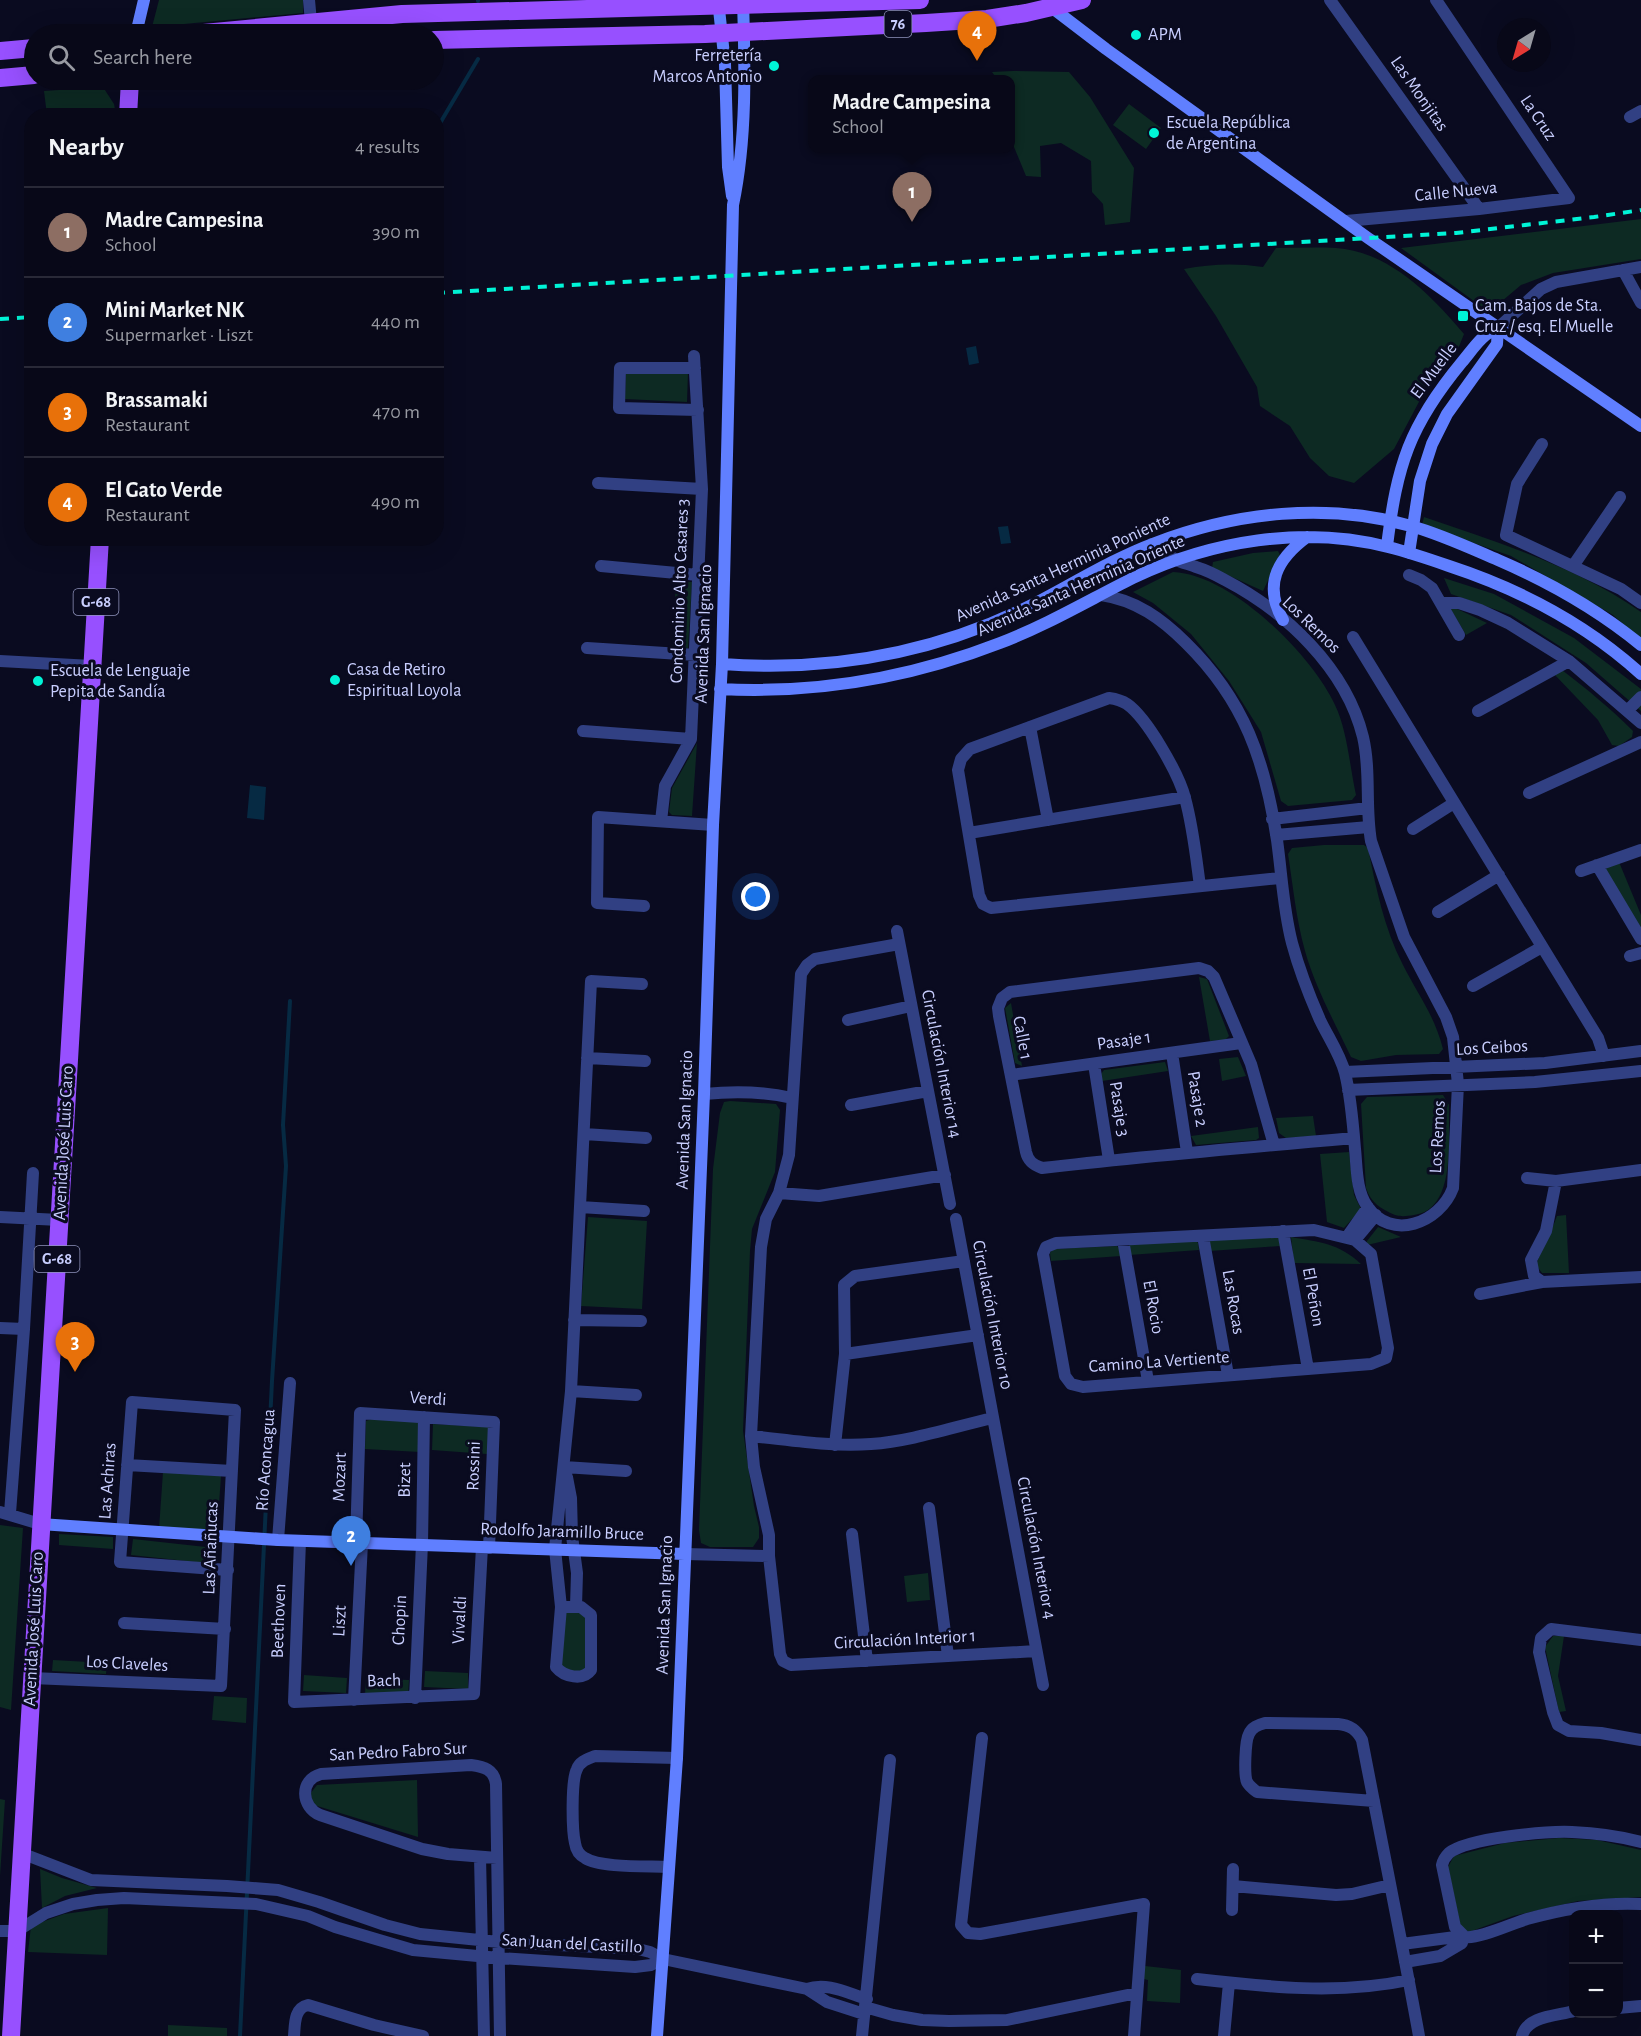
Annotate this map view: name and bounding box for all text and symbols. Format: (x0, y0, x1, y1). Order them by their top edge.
road number: 76 (884, 11, 912, 37)
pin: 4 (958, 11, 996, 61)
north arrow (1497, 18, 1551, 72)
search box (24, 24, 444, 90)
place label: APM (1148, 26, 1182, 44)
marker: APM (1129, 28, 1143, 42)
icon: search (45, 41, 78, 74)
text: Search here (93, 46, 192, 68)
place label: Ferretería Marcos Antonio (653, 47, 762, 86)
street label: Las Monjitas (1387, 53, 1451, 135)
marker: Ferretería Marcos Antonio (767, 59, 781, 73)
popup (808, 75, 1015, 153)
text: Madre Campesina (832, 91, 991, 113)
street label: La Cruz (1517, 92, 1559, 144)
place label: Escuela República de Argentina (1166, 114, 1291, 153)
text: School (832, 117, 884, 137)
marker: Escuela República de Argentina (1147, 126, 1161, 140)
text: Nearby (48, 134, 124, 160)
text: 4 results (355, 137, 420, 157)
pin: 1 (892, 172, 932, 222)
street label: Calle Nueva (1414, 179, 1498, 205)
text: Madre Campesina (105, 209, 264, 231)
text: 1 (64, 222, 71, 242)
text: 390 m (373, 222, 420, 242)
text: School (105, 235, 157, 255)
place label: Cam. Bajos de Sta. Cruz / esq. El Muelle (1475, 297, 1613, 336)
text: Mini Market NK (105, 299, 244, 321)
marker: Cam. Bajos de Sta. Cruz / esq. El Muelle (1456, 309, 1470, 323)
text: 2 (63, 312, 72, 332)
text: 440 m (371, 312, 420, 332)
text: Supermarket · Liszt (105, 325, 253, 345)
street label: El Muelle (1407, 340, 1461, 402)
text: Brassamaki (105, 389, 208, 411)
text: 3 (63, 402, 72, 422)
text: 470 m (372, 402, 420, 422)
text: Restaurant (105, 415, 190, 435)
text: El Gato Verde (105, 479, 222, 501)
text: 4 (62, 492, 73, 512)
text: 490 m (371, 492, 420, 512)
street label: Condominio Alto Casares 3 (668, 498, 692, 684)
text: Restaurant (105, 505, 190, 525)
street label: Avenida Santa Herminia Poniente (953, 510, 1173, 626)
street label: Avenida Santa Herminia Oriente (974, 532, 1188, 640)
street label: Avenida San Ignacio (693, 564, 715, 704)
road number: G-68 (74, 589, 118, 615)
street label: Los Remos (1278, 593, 1344, 657)
place label: Casa de Retiro Espiritual Loyola (347, 661, 462, 700)
place label: Escuela de Lenguaje Pepita de Sandía (50, 662, 190, 701)
marker: Casa de Retiro Espiritual Loyola (328, 673, 342, 687)
marker: Escuela de Lenguaje Pepita de Sandía (31, 674, 45, 688)
your location (741, 882, 770, 911)
street label: Circulación Interior 14 (918, 988, 964, 1140)
street label: Calle 1 (1009, 1015, 1035, 1061)
street label: Pasaje 1 (1096, 1028, 1152, 1054)
street label: Los Ceibos (1456, 1037, 1528, 1059)
street label: Avenida San Ignacio (674, 1050, 696, 1190)
street label: Avenida José Luis Caro (51, 1065, 77, 1221)
street label: Pasaje 2 (1184, 1070, 1210, 1128)
street label: Pasaje 3 (1106, 1080, 1132, 1138)
street label: Los Remos (1427, 1100, 1449, 1174)
street label: Circulación Interior 10 (969, 1239, 1015, 1391)
road number: G-68 (34, 1246, 80, 1272)
street label: El Peñon (1299, 1266, 1327, 1328)
street label: Las Rocas (1218, 1268, 1248, 1336)
street label: El Rocio (1139, 1279, 1167, 1335)
pin: 3 (56, 1322, 94, 1372)
street label: Camino La Vertiente (1088, 1348, 1230, 1376)
street label: Verdi (409, 1389, 447, 1409)
street label: Río Aconcagua (253, 1408, 279, 1512)
street label: Rossini (464, 1441, 484, 1491)
street label: Las Achiras (96, 1442, 120, 1520)
street label: Mozart (330, 1452, 350, 1502)
street label: Bizet (396, 1462, 414, 1498)
street label: Circulación Interior 4 (1013, 1475, 1059, 1621)
street label: Las Añañucas (200, 1501, 222, 1595)
pin: 2 (332, 1516, 370, 1566)
street label: Rodolfo Jaramillo Bruce (480, 1520, 644, 1544)
street label: Avenida San Ignacio (654, 1535, 676, 1675)
street label: Avenida José Luis Caro (21, 1551, 47, 1707)
street label: Beethoven (269, 1583, 289, 1659)
street label: Chopin (390, 1594, 410, 1646)
street label: Vivaldi (450, 1595, 470, 1645)
street label: Liszt (330, 1604, 350, 1637)
street label: Circulación Interior 1 (834, 1627, 976, 1653)
street label: Los Claveles (85, 1653, 169, 1675)
street label: Bach (367, 1671, 401, 1691)
street label: San Pedro Fabro Sur (329, 1739, 468, 1765)
map controls (1569, 1910, 1623, 2018)
button: + (1569, 1910, 1623, 1964)
street label: San Juan del Castillo (501, 1931, 643, 1957)
button: − (1569, 1964, 1623, 2018)

